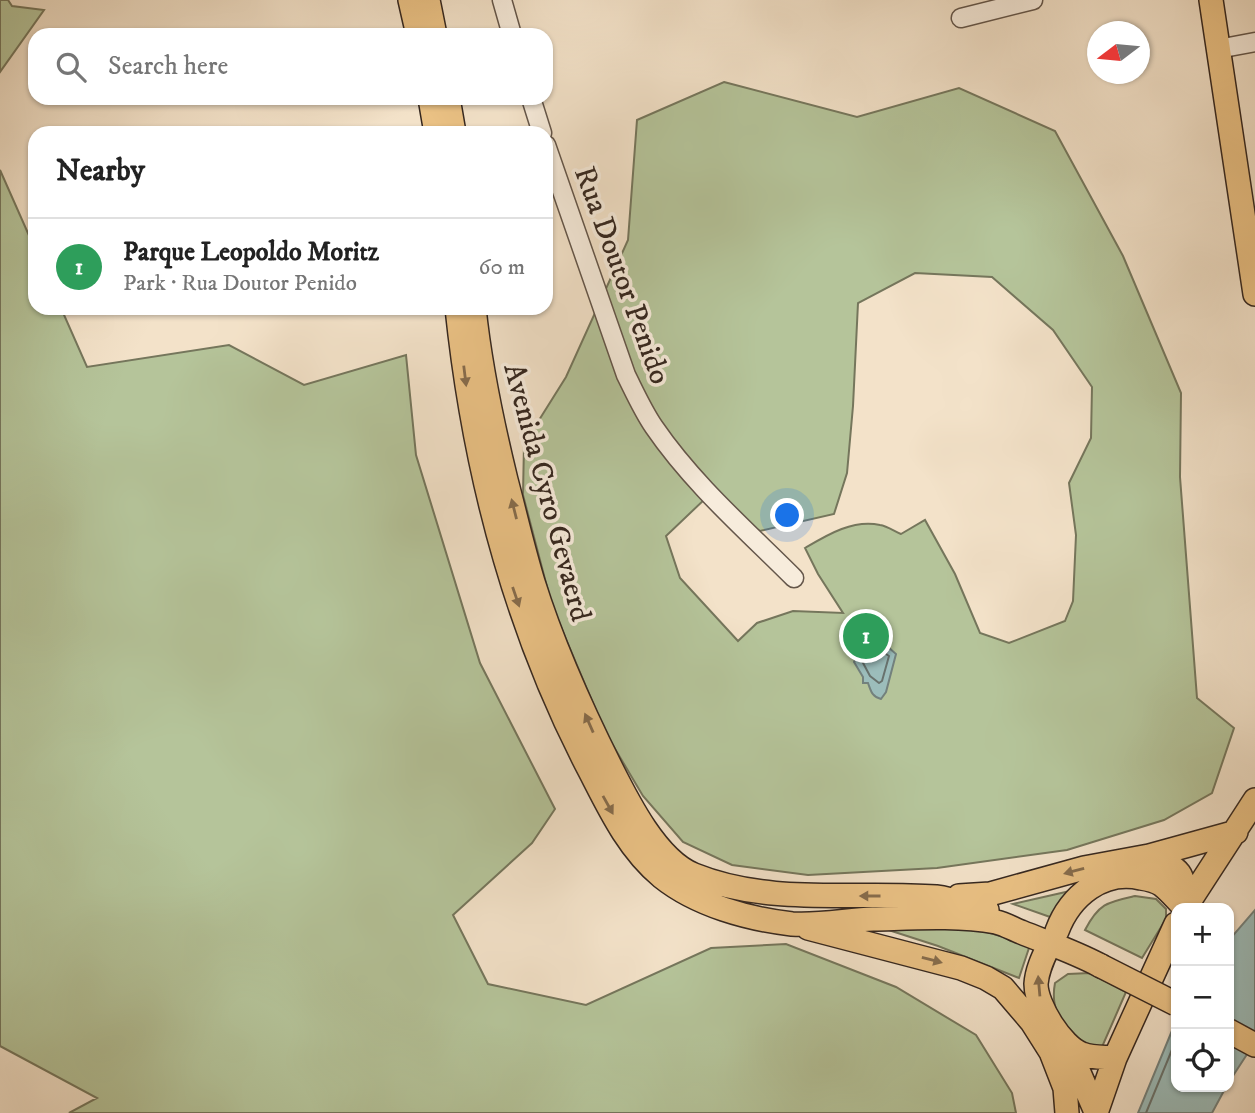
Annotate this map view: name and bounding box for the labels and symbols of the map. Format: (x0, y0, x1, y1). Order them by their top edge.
north arrow (1087, 21, 1150, 84)
street label: Rua Doutor Penido (565, 162, 678, 390)
street label: Avenida Cyro Gevaerd (494, 359, 599, 625)
one-way arrow (460, 365, 471, 387)
one-way arrow (508, 498, 519, 520)
your location (770, 498, 804, 532)
one-way arrow (511, 587, 522, 608)
pin: 1 (843, 610, 889, 662)
one-way arrow (583, 713, 594, 734)
one-way arrow (602, 795, 614, 815)
one-way arrow (1063, 866, 1085, 877)
one-way arrow (859, 890, 881, 902)
one-way arrow (921, 955, 943, 966)
one-way arrow (1033, 975, 1044, 997)

